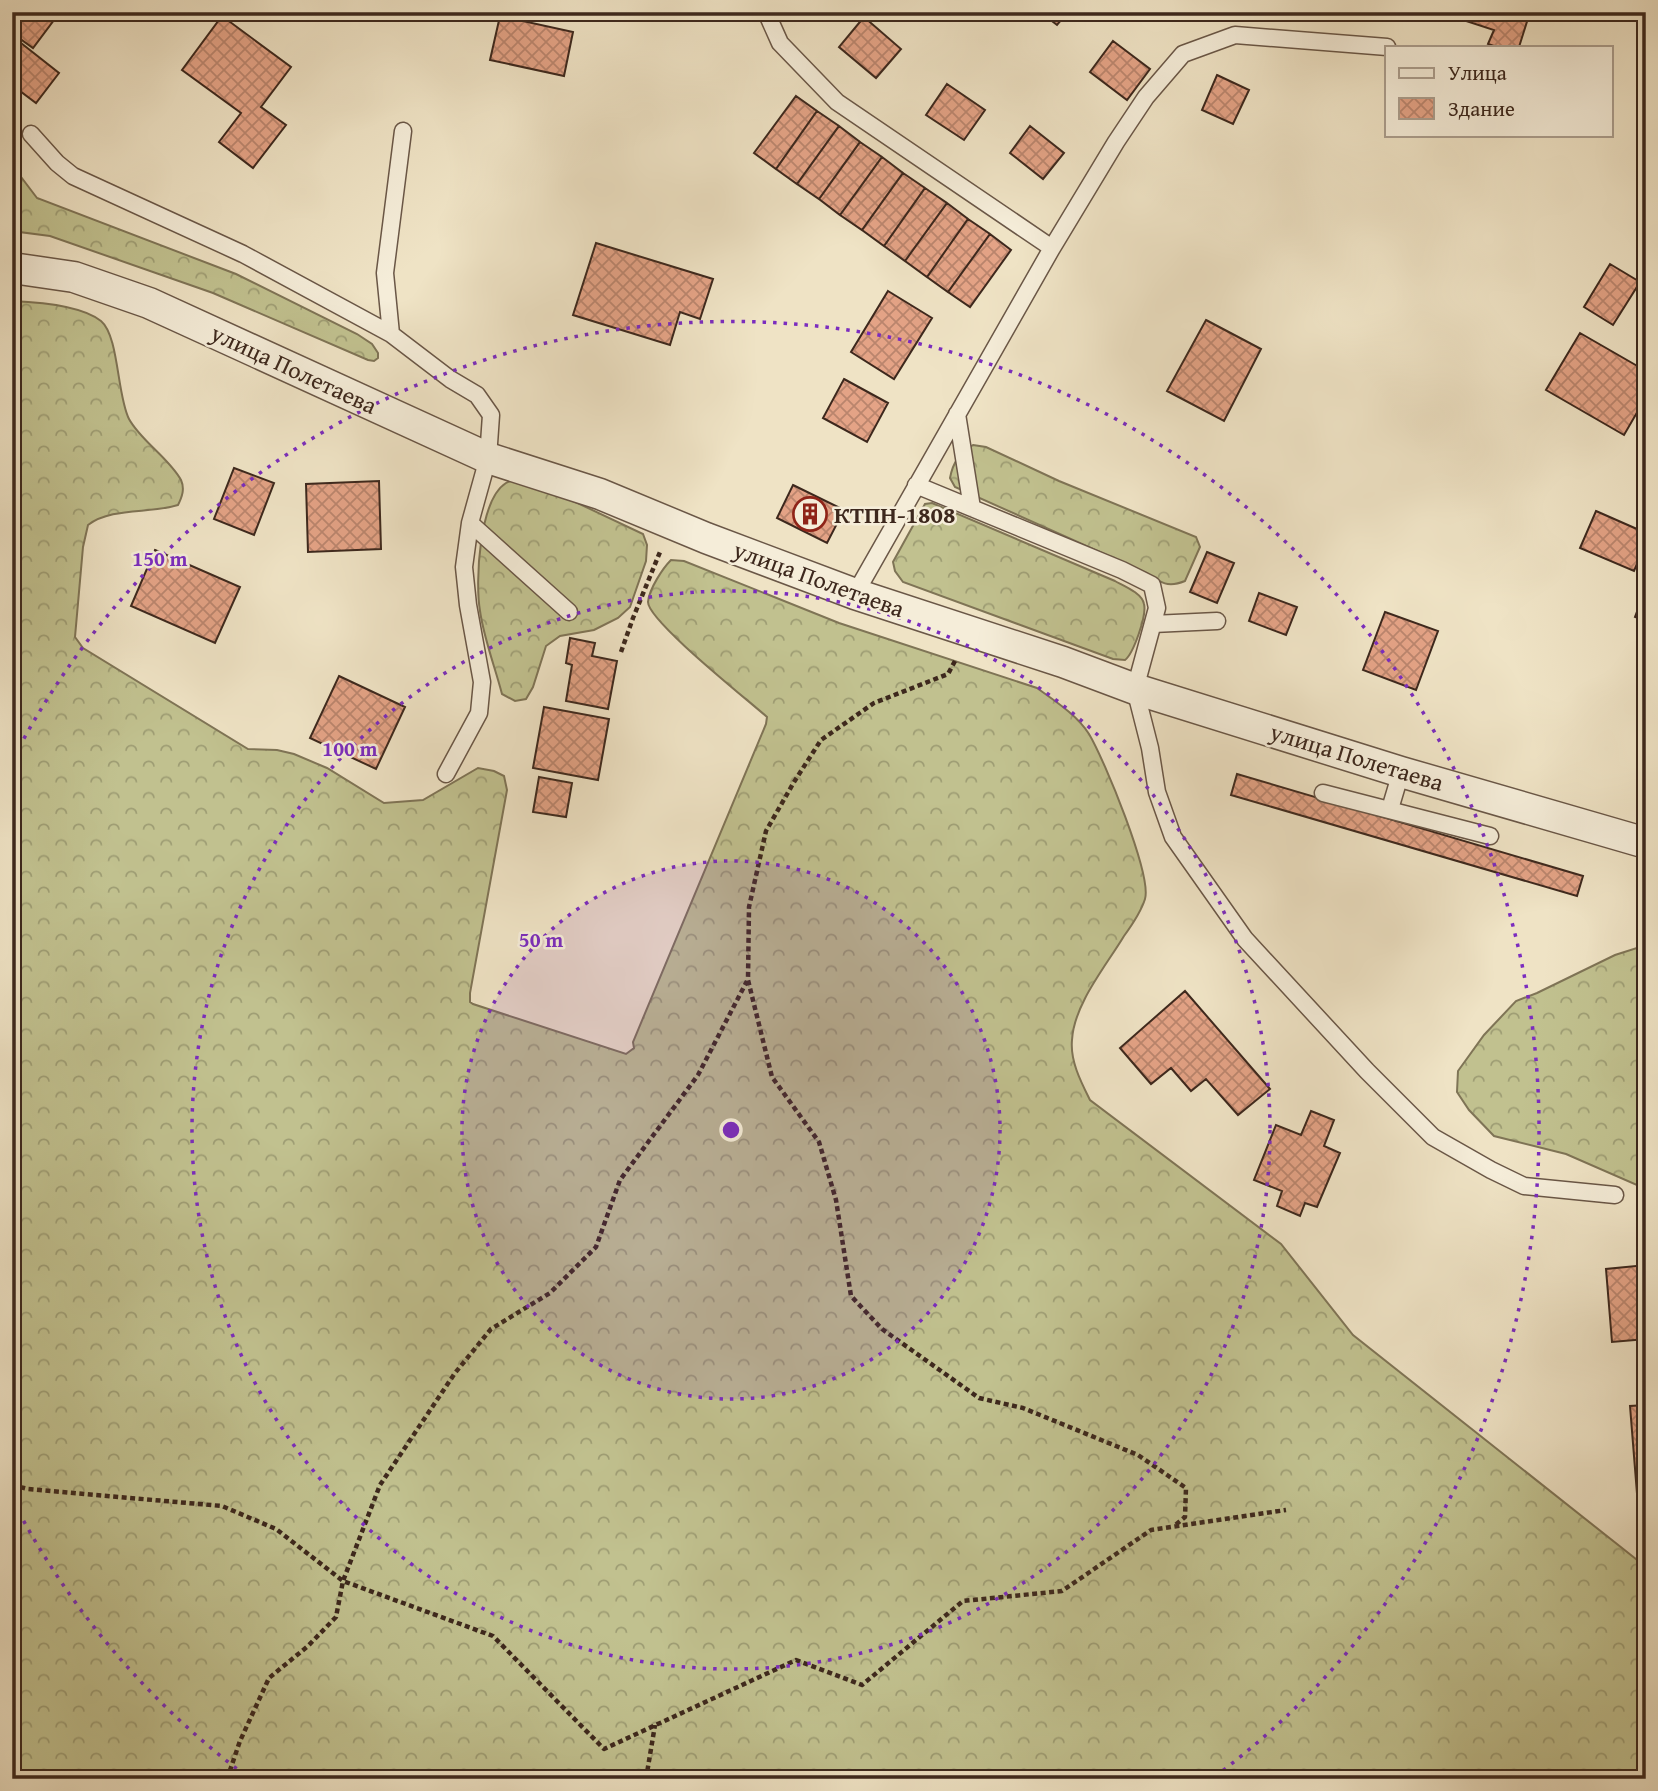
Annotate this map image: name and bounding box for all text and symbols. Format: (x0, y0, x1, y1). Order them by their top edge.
legend (1385, 46, 1612, 136)
text: Улица (1448, 57, 1507, 88)
text: Здание (1448, 93, 1515, 124)
street label: улица Полетаева (204, 315, 383, 423)
building icon: КТПН-1808 (791, 495, 829, 533)
place label: КТПН-1808 (834, 497, 955, 532)
street label: улица Полетаева (728, 531, 910, 626)
text: 150 m (132, 543, 188, 574)
street label: улица Полетаева (1265, 714, 1449, 800)
text: 100 m (322, 733, 378, 764)
text: 50 m (519, 924, 563, 955)
centre of rings (719, 1118, 743, 1142)

